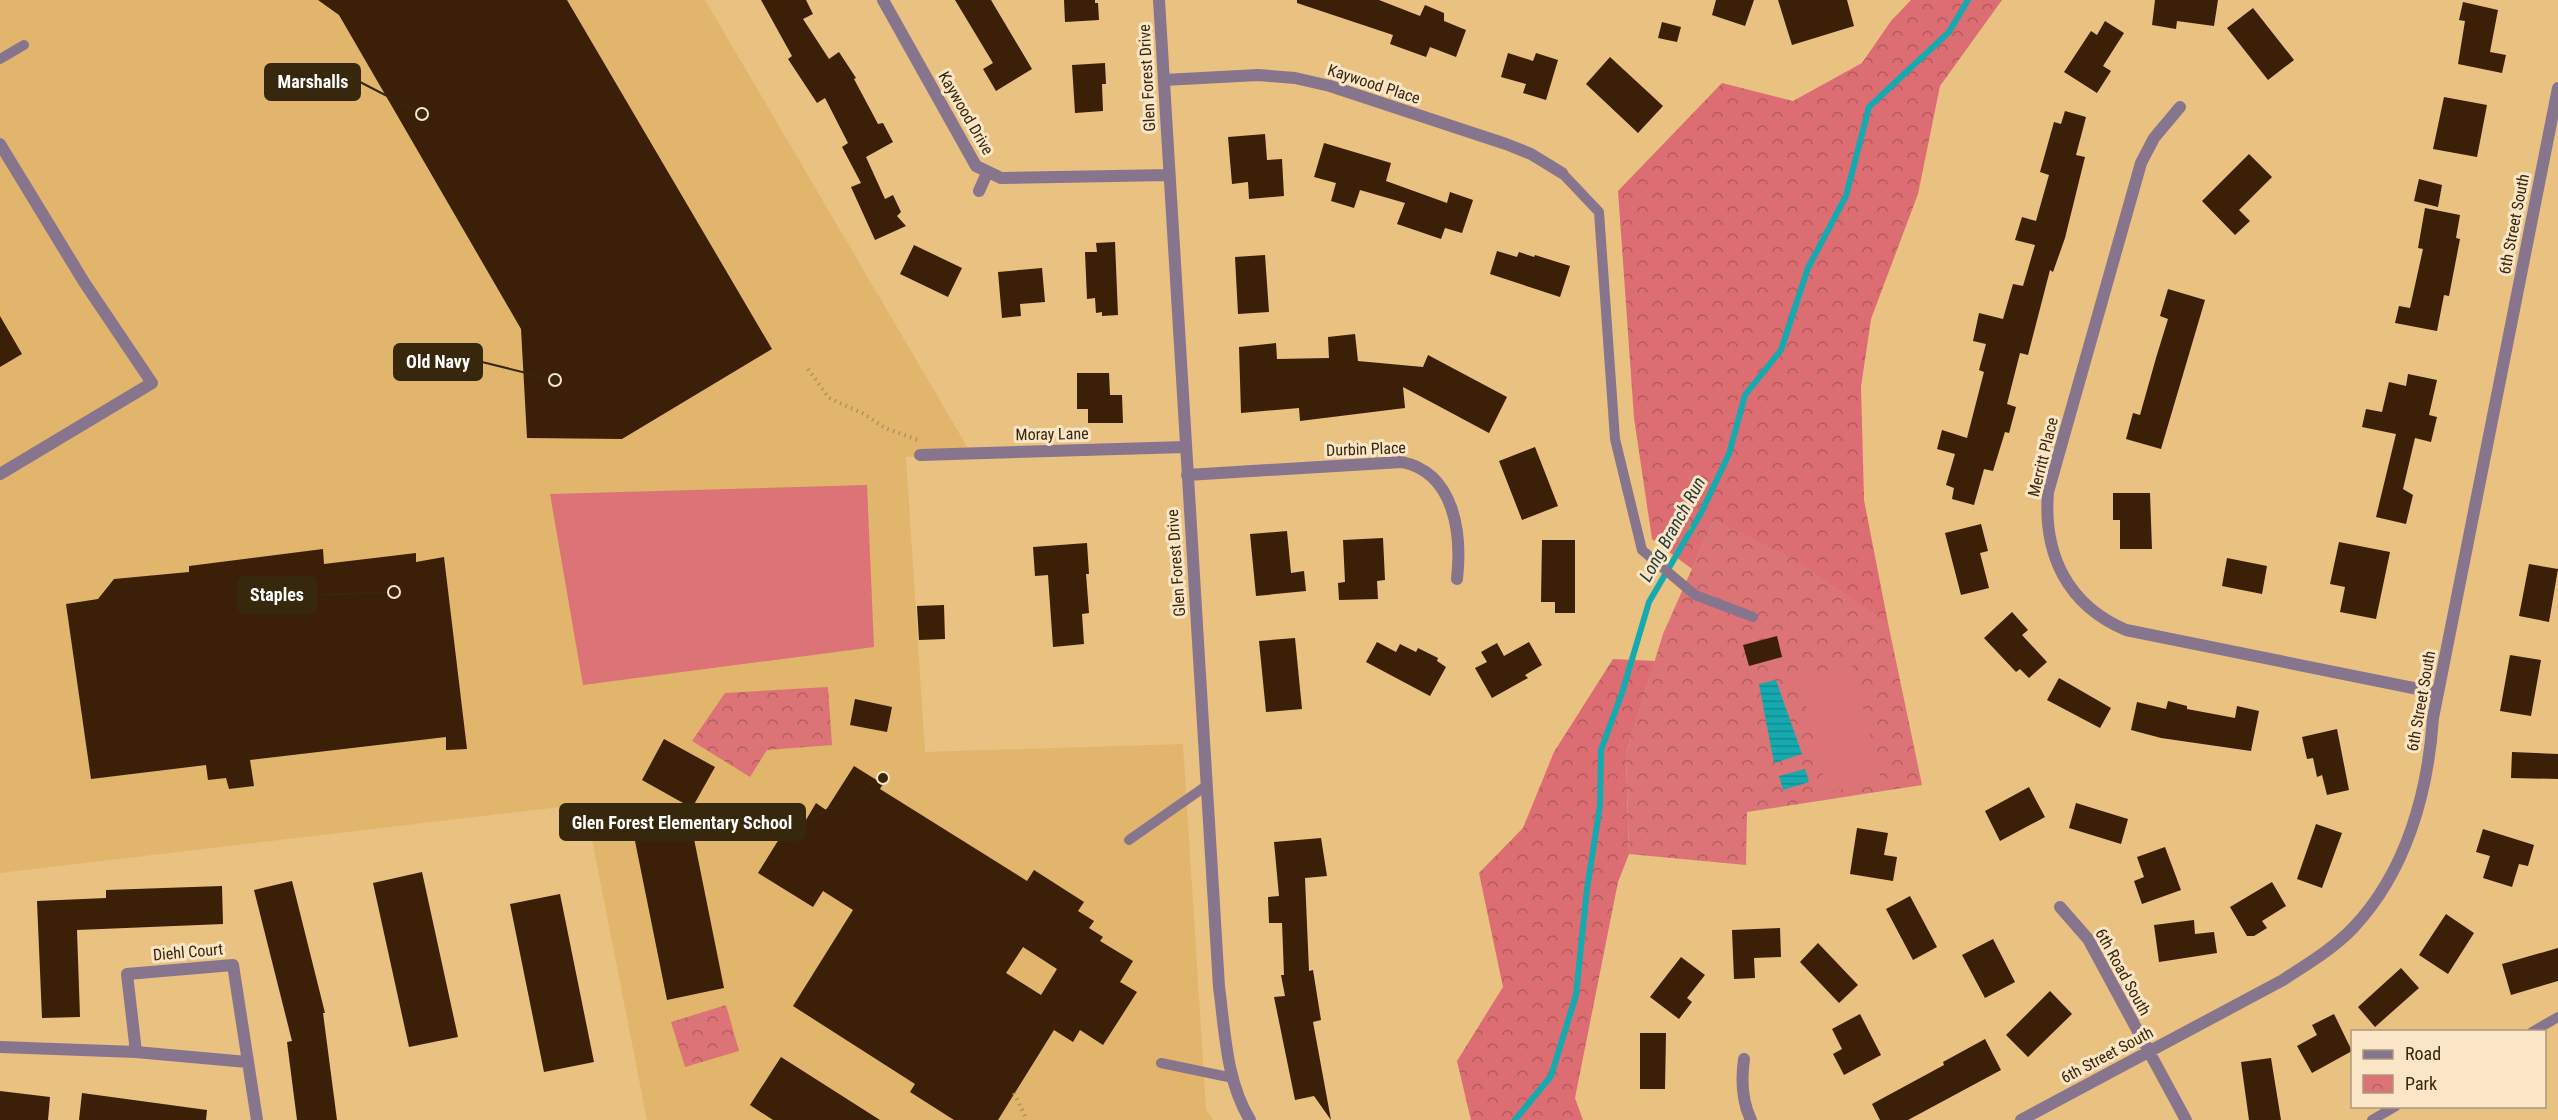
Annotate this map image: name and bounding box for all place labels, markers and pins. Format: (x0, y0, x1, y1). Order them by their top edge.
callout: Marshalls (265, 64, 360, 100)
callout: Old Navy (394, 344, 482, 380)
callout: Staples (238, 577, 316, 613)
callout: Glen Forest Elementary School (560, 804, 805, 840)

